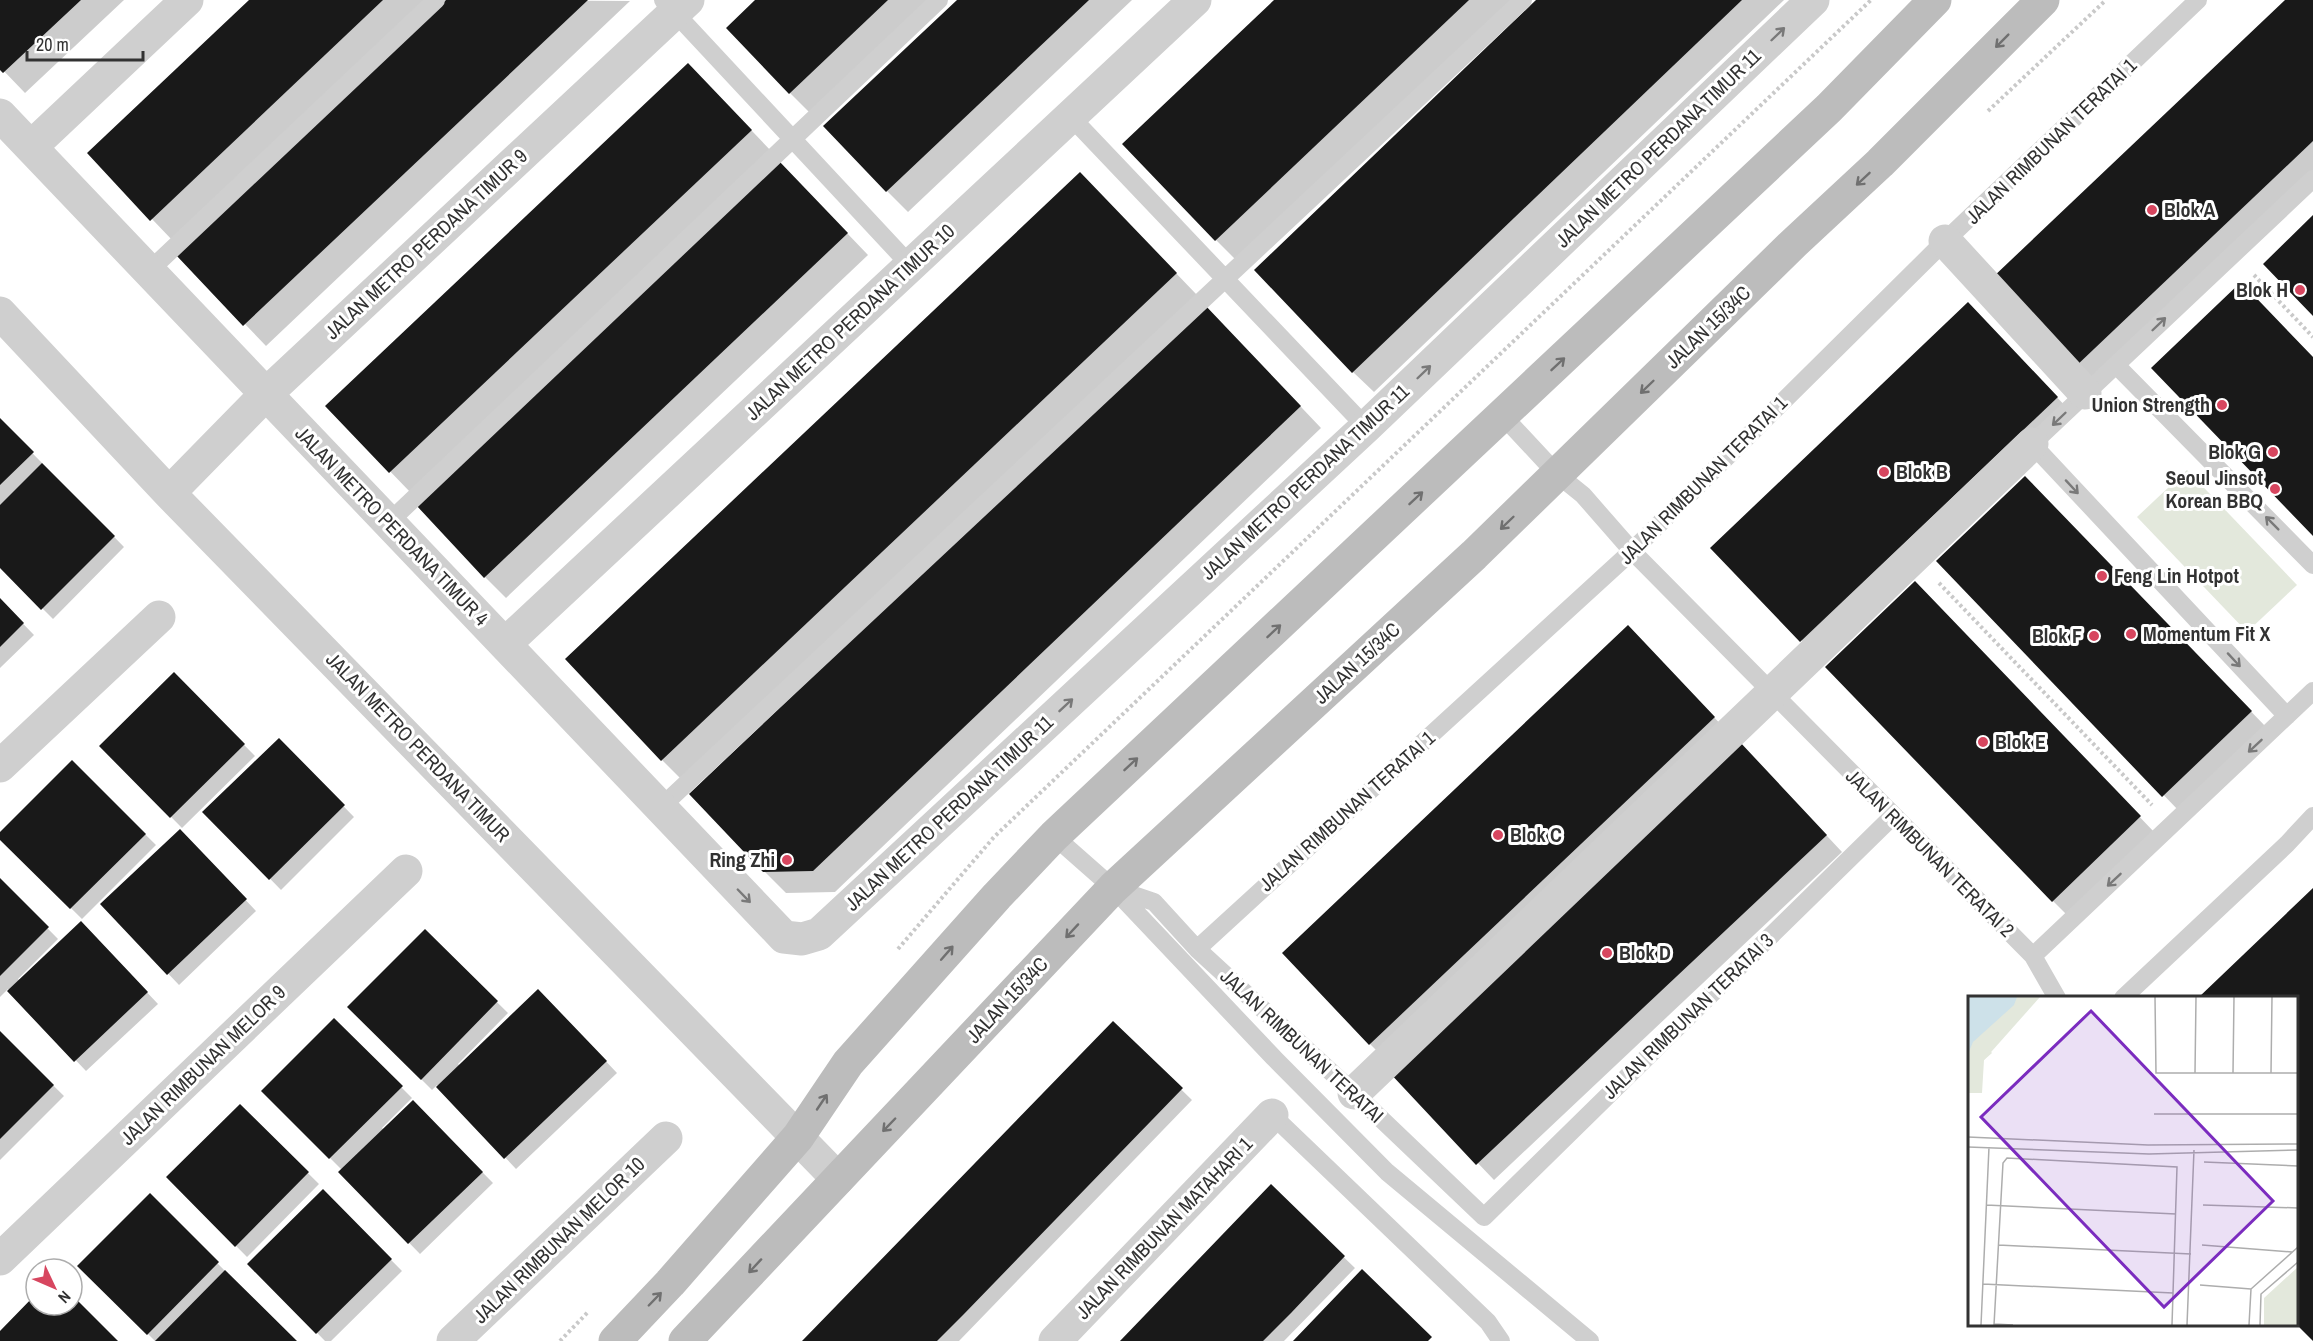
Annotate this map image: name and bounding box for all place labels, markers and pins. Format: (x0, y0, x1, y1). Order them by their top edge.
place label: Blok A (2164, 196, 2216, 223)
marker: Blok A (2145, 203, 2159, 217)
place label: Blok H (2236, 276, 2288, 303)
marker: Blok H (2293, 283, 2307, 297)
place label: Union Strength (2092, 391, 2210, 418)
marker: Union Strength (2215, 398, 2229, 412)
place label: Blok G (2208, 438, 2261, 465)
marker: Blok G (2266, 445, 2280, 459)
place label: Blok B (1896, 458, 1948, 485)
place label: Seoul Jinsot Korean BBQ (2165, 464, 2264, 514)
marker: Blok B (1877, 465, 1891, 479)
marker: Seoul Jinsot Korean BBQ (2268, 482, 2282, 496)
place label: Feng Lin Hotpot (2114, 562, 2239, 589)
marker: Feng Lin Hotpot (2095, 569, 2109, 583)
place label: Momentum Fit X (2143, 620, 2271, 647)
place label: Blok F (2032, 622, 2082, 649)
marker: Momentum Fit X (2124, 627, 2138, 641)
marker: Blok F (2087, 629, 2101, 643)
place label: Blok E (1995, 728, 2046, 755)
marker: Blok E (1976, 735, 1990, 749)
place label: Blok C (1510, 821, 1562, 848)
marker: Blok C (1491, 828, 1505, 842)
place label: Ring Zhi (709, 846, 775, 873)
marker: Ring Zhi (780, 853, 794, 867)
place label: Blok D (1619, 939, 1671, 966)
marker: Blok D (1600, 946, 1614, 960)

